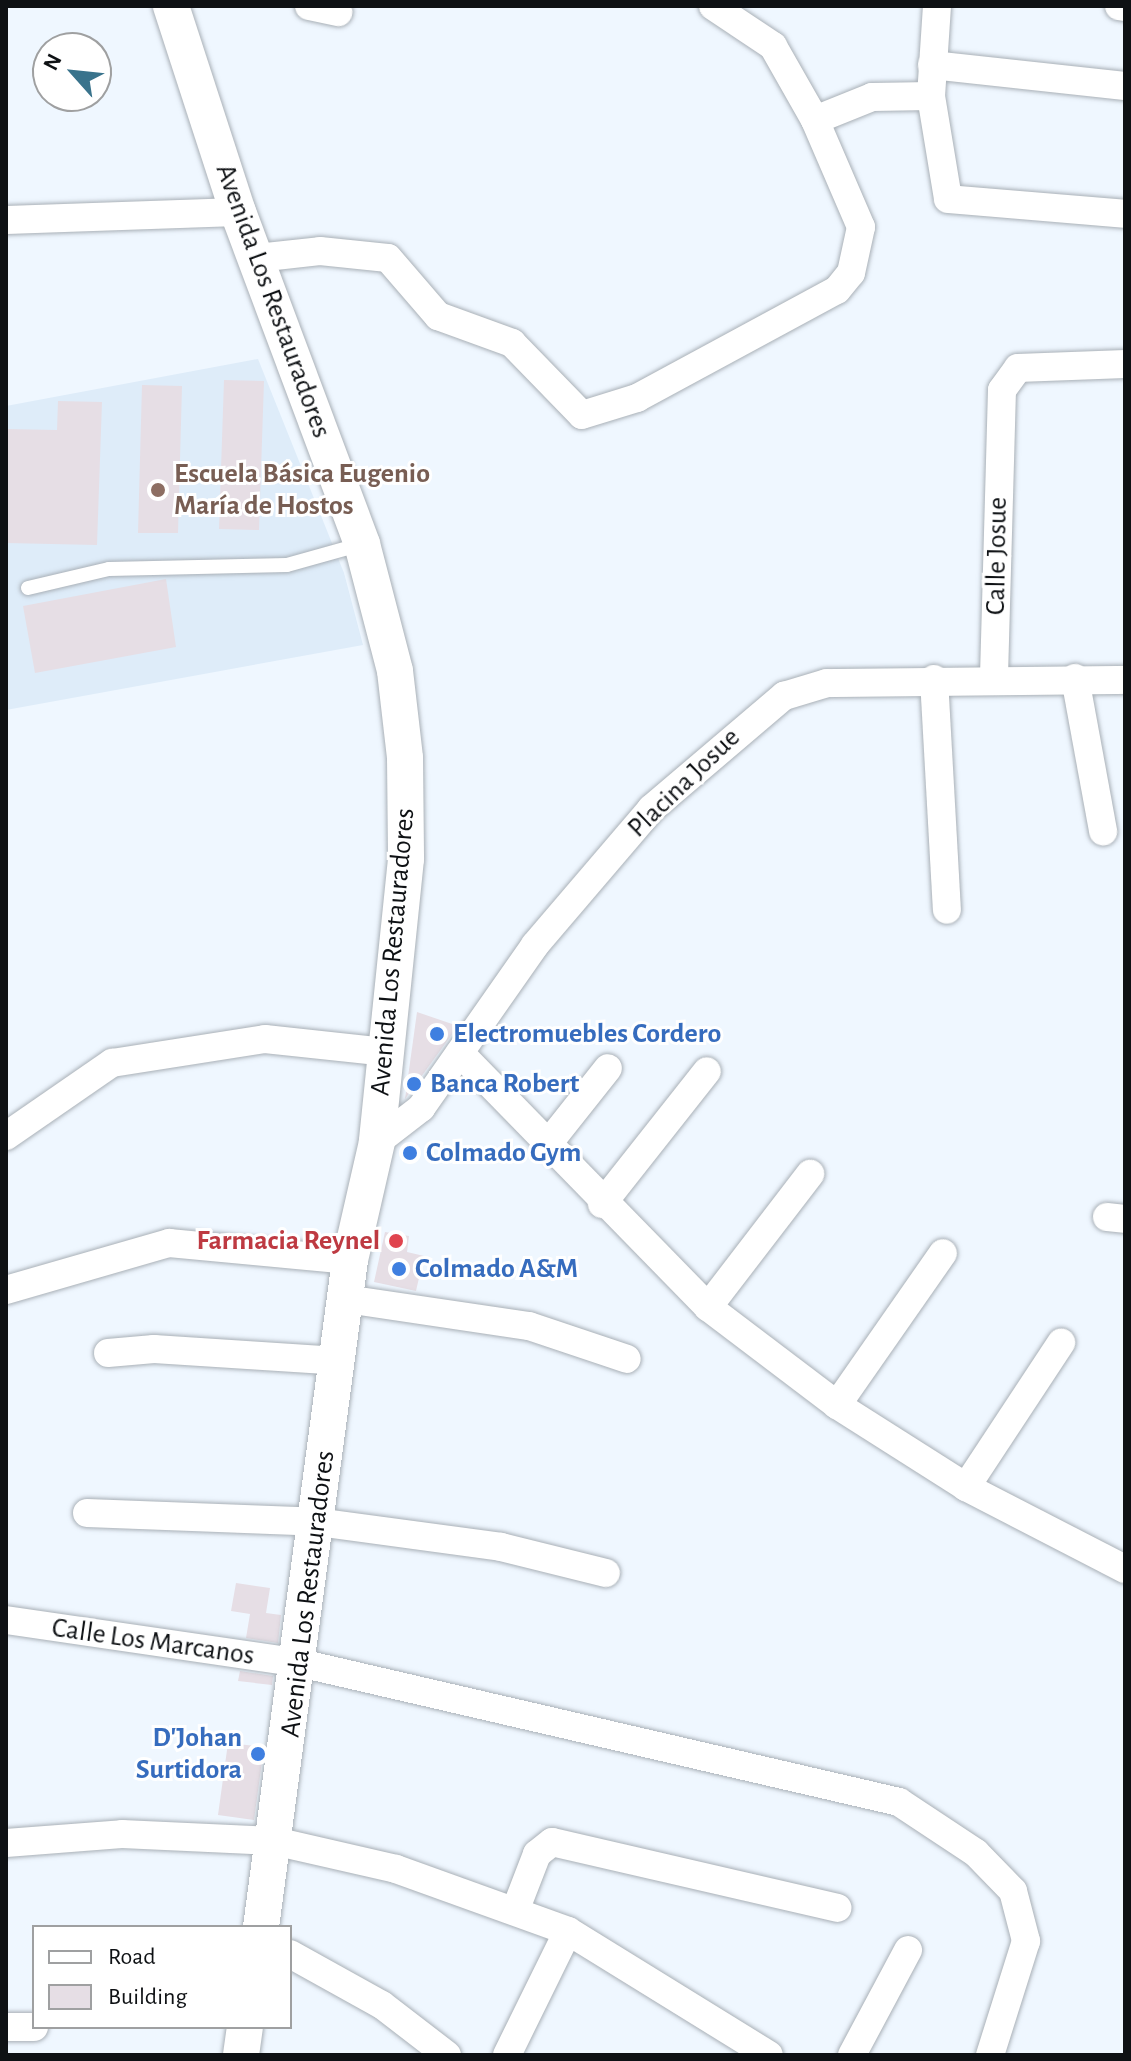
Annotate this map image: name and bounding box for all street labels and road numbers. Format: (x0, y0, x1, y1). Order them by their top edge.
street label: Avenida Los Restauradores (208, 160, 338, 442)
street label: Calle Josue (979, 497, 1015, 615)
street label: Placina Josue (621, 721, 747, 845)
street label: Avenida Los Restauradores (364, 807, 422, 1097)
street label: Avenida Los Restauradores (274, 1449, 342, 1739)
street label: Calle Los Marcanos (50, 1611, 256, 1673)

